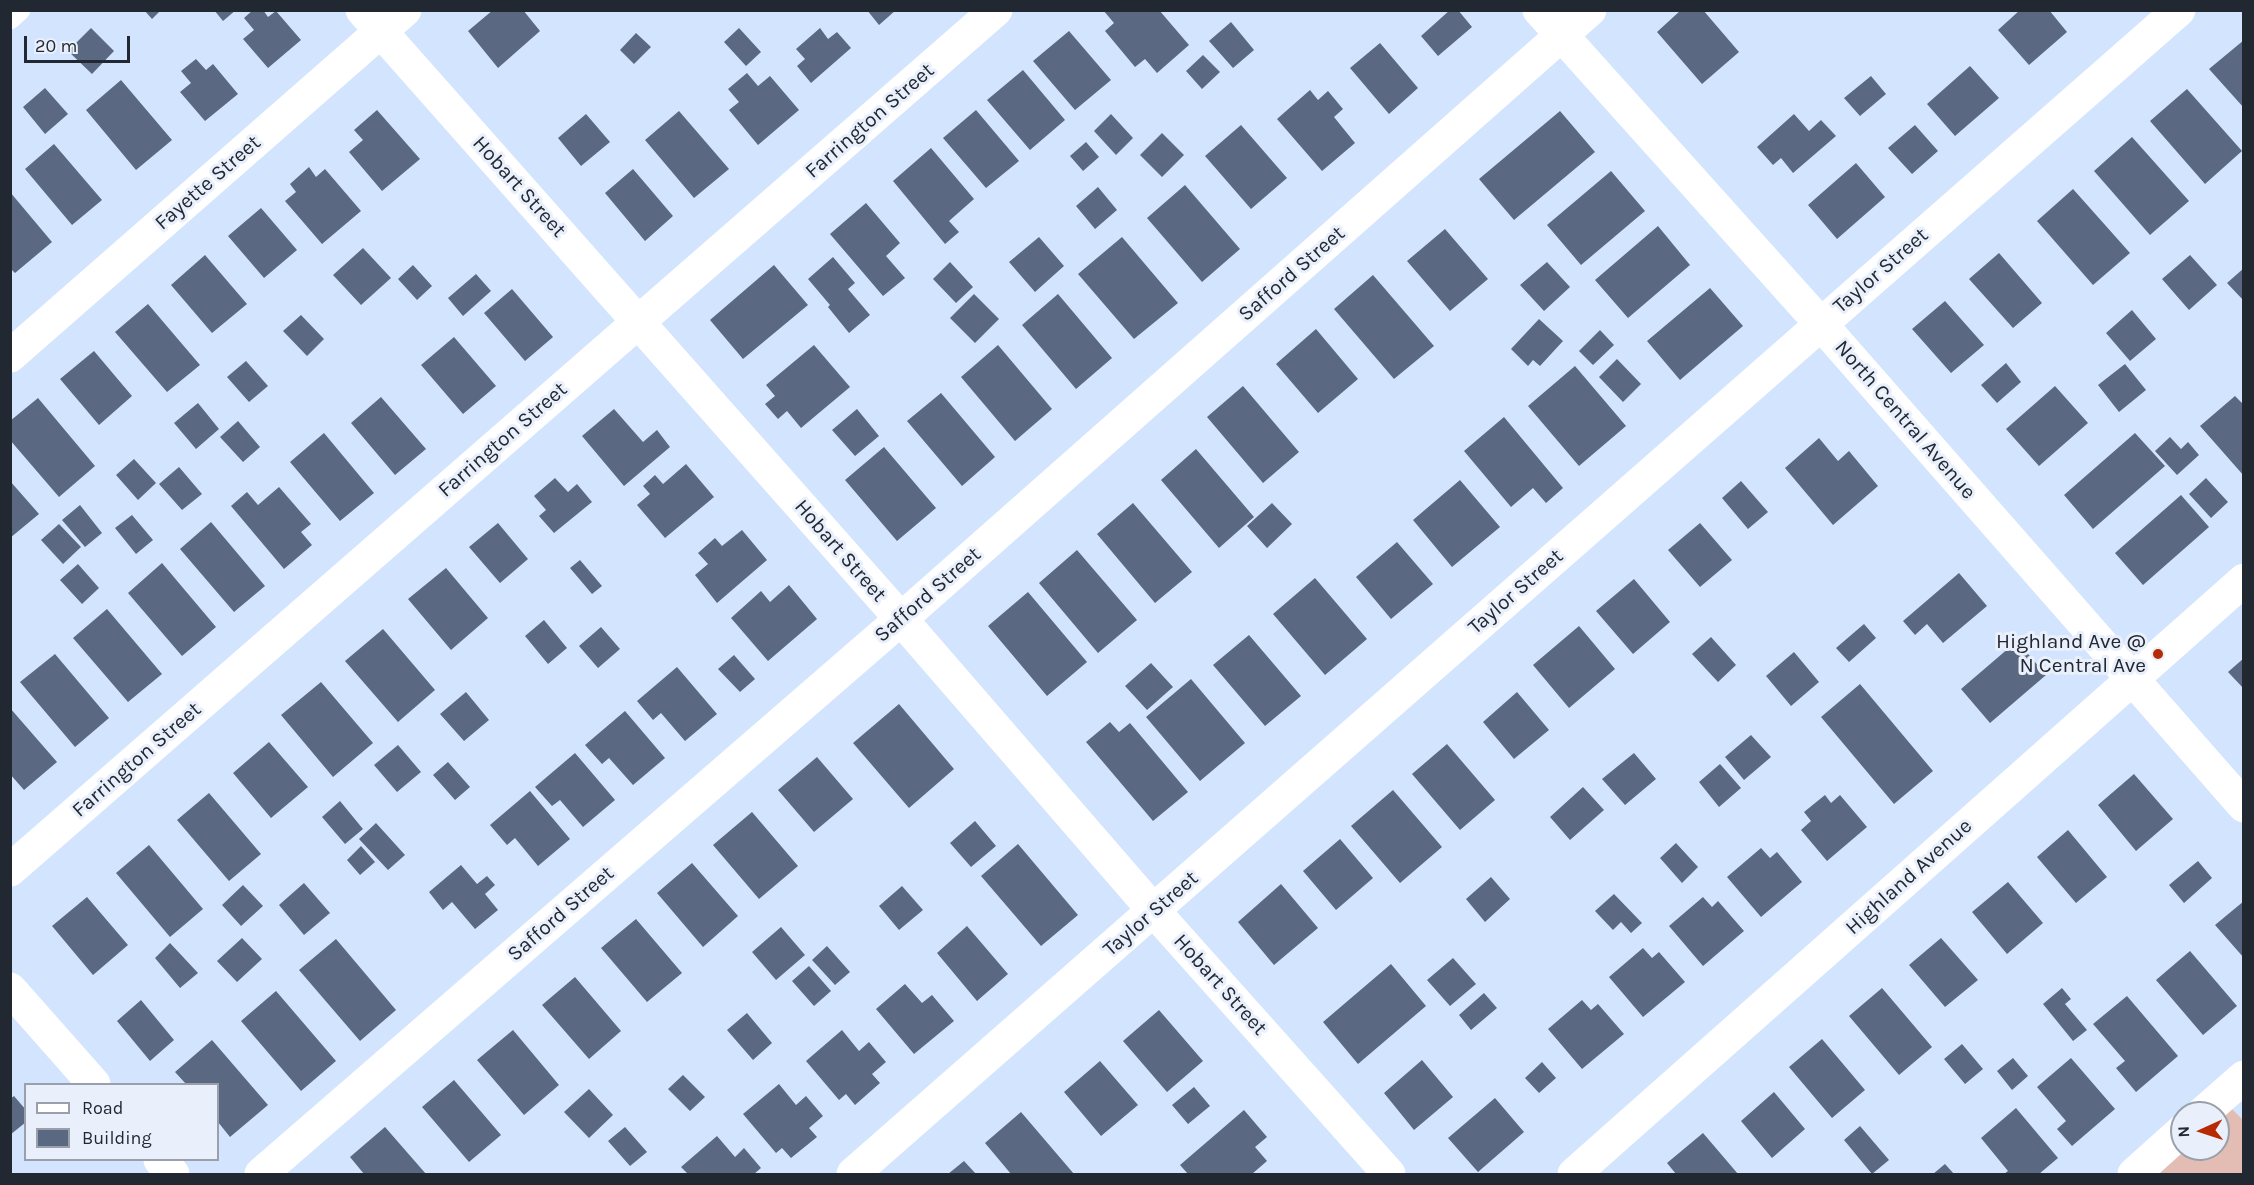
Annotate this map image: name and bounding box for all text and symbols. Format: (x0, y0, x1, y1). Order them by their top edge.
scale bar (27, 24, 134, 62)
text: 20 m (35, 35, 77, 57)
street label: Farrington Street (800, 58, 940, 184)
street label: Fayette Street (150, 130, 266, 236)
street label: Hobart Street (467, 131, 571, 243)
street label: Safford Street (1234, 221, 1350, 327)
street label: Taylor Street (1828, 223, 1934, 319)
street label: North Central Avenue (1829, 335, 1981, 505)
street label: Farrington Street (433, 377, 573, 503)
street label: Hobart Street (789, 495, 891, 607)
street label: Safford Street (870, 542, 986, 648)
street label: Taylor Street (1463, 544, 1569, 640)
place label: Highland Ave @ N Central Ave (1996, 629, 2146, 679)
marker: Highland Ave @ N Central Ave (2151, 647, 2165, 661)
street label: Farrington Street (67, 697, 207, 823)
street label: Highland Avenue (1841, 814, 1977, 940)
street label: Safford Street (503, 861, 619, 967)
street label: Taylor Street (1098, 866, 1204, 962)
street label: Hobart Street (1168, 929, 1272, 1041)
legend (24, 1083, 219, 1161)
text: Road (82, 1097, 123, 1119)
north arrow (2170, 1101, 2230, 1161)
text: N (2174, 1126, 2193, 1138)
text: Building (82, 1127, 152, 1149)

